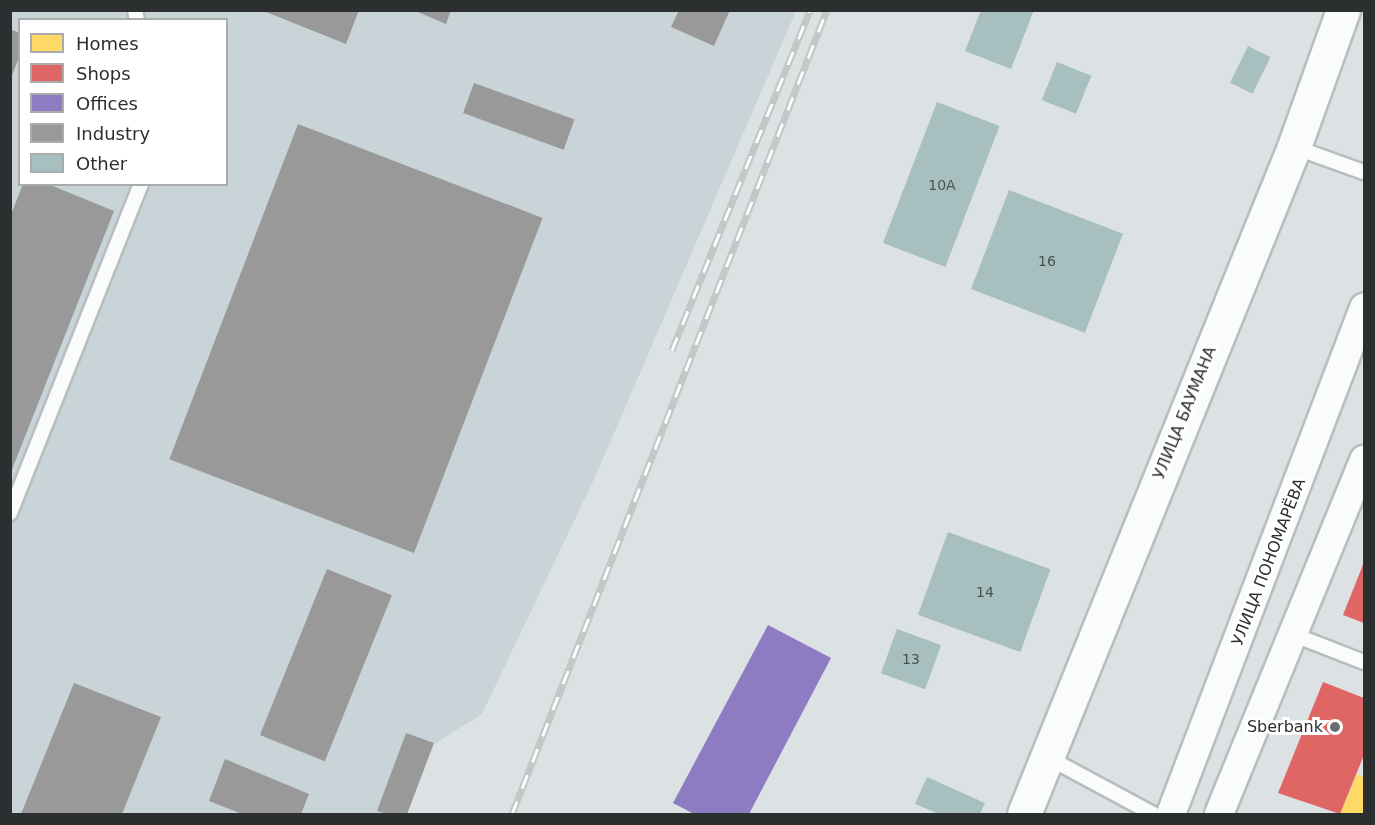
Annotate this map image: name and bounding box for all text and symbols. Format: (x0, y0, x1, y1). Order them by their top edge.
legend (18, 18, 228, 186)
text: Homes (76, 33, 139, 54)
text: Shops (76, 63, 131, 84)
text: Offices (76, 93, 138, 114)
text: Industry (76, 123, 150, 144)
text: Other (76, 153, 127, 174)
house number: 10А (928, 177, 956, 193)
house number: 16 (1038, 253, 1056, 269)
street label: УЛИЦА БАУМАНА (1150, 344, 1220, 482)
street label: УЛИЦА ПОНОМАРЁВА (1228, 476, 1310, 648)
house number: 14 (976, 584, 994, 600)
house number: 13 (902, 651, 920, 667)
place label: Sberbank (1247, 717, 1323, 737)
marker: Sberbank (1328, 720, 1342, 734)

